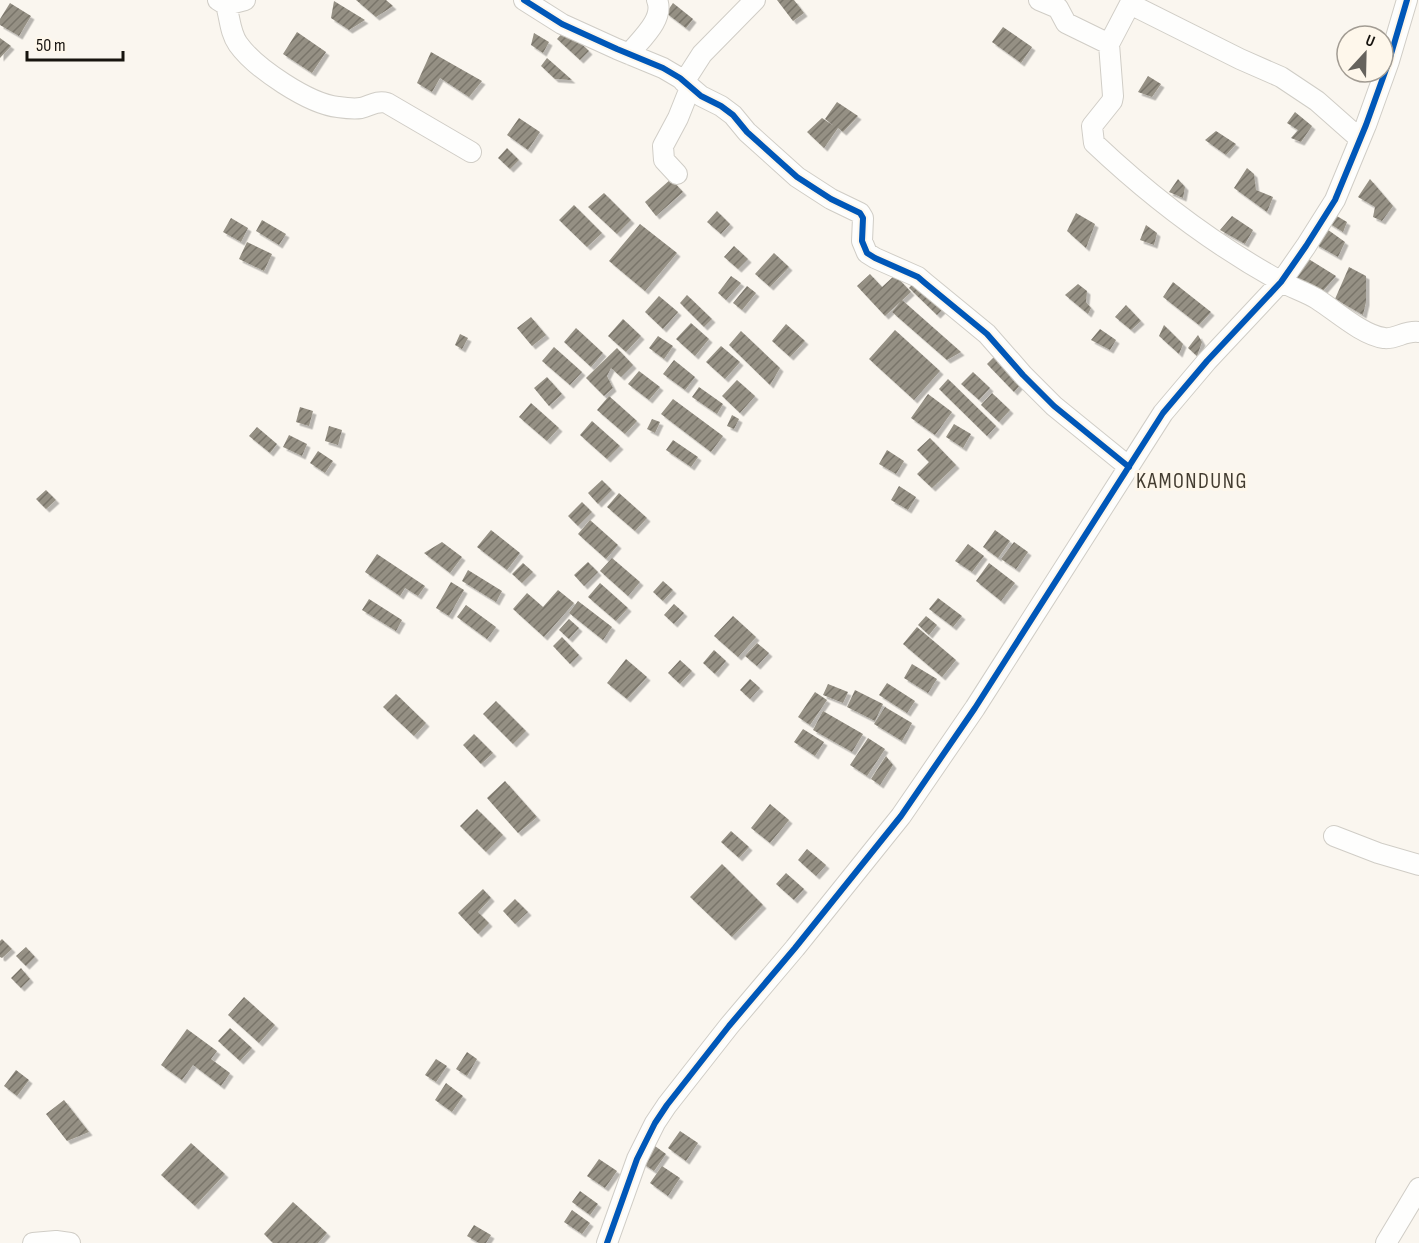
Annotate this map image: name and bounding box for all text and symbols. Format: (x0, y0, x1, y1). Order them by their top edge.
scale bar (27, 24, 123, 62)
north arrow (1335, 24, 1395, 84)
text: U (1363, 31, 1377, 52)
text: 50 m (36, 35, 66, 56)
district label: KAMONDUNG (1136, 468, 1248, 495)

